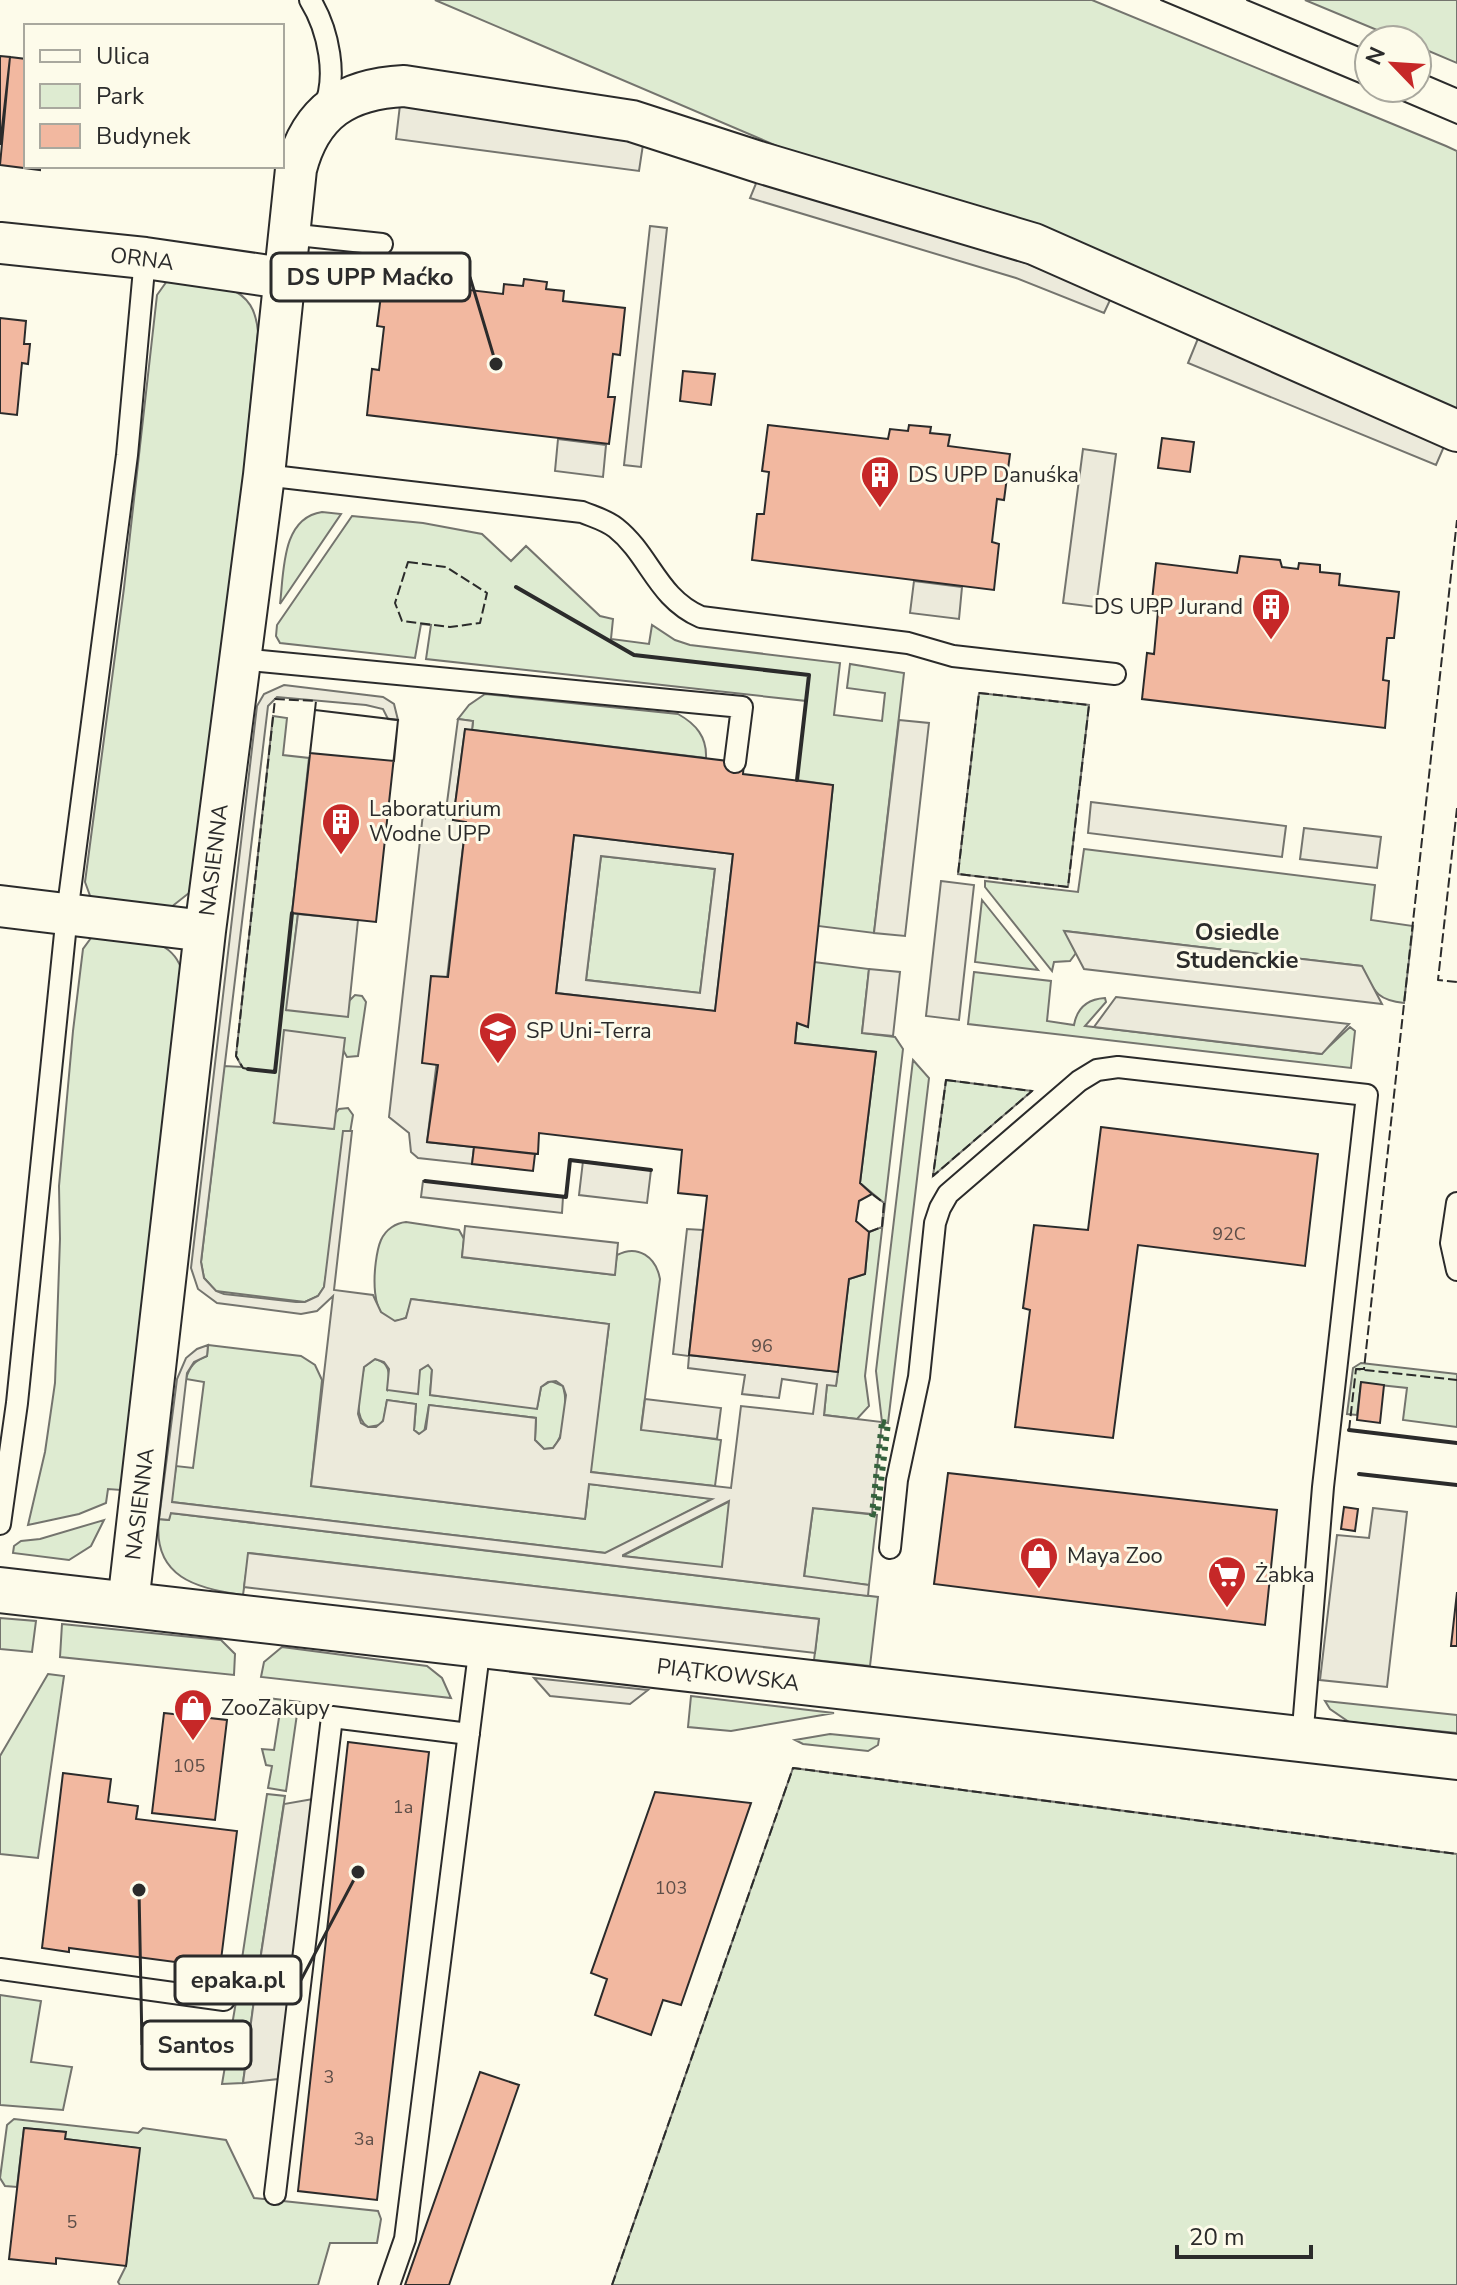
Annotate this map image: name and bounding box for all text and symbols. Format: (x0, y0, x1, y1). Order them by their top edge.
legend (24, 24, 284, 168)
north arrow (1353, 24, 1433, 104)
text: Ulica (96, 40, 150, 72)
text: N (1359, 42, 1393, 70)
text: Park (96, 80, 145, 112)
text: Budynek (96, 120, 191, 152)
street label: ORNA (108, 240, 176, 278)
callout: DS UPP Maćko (271, 253, 470, 301)
text: DS UPP Maćko (286, 261, 454, 293)
building icon: DS UPP Danuśka (859, 454, 901, 509)
place label: DS UPP Danuśka (908, 460, 1079, 490)
building icon: DS UPP Jurand (1250, 586, 1292, 641)
place label: DS UPP Jurand (1094, 592, 1243, 622)
place label: Laboraturium Wodne UPP (369, 794, 501, 849)
building icon: Laboraturium Wodne UPP (320, 801, 362, 856)
street label: NASIENNA (192, 802, 236, 918)
district label: Osiedle Studenckie (1176, 916, 1298, 976)
school or university icon: SP Uni-Terra (477, 1010, 519, 1065)
place label: SP Uni-Terra (526, 1016, 652, 1046)
house number: 92C (1212, 1222, 1246, 1246)
house number: 96 (751, 1334, 773, 1358)
street label: NASIENNA (118, 1446, 162, 1562)
shop icon: Maya Zoo (1018, 1535, 1060, 1590)
place label: Maya Zoo (1067, 1541, 1163, 1571)
supermarket icon: Żabka (1206, 1554, 1248, 1609)
place label: Żabka (1255, 1560, 1315, 1590)
street label: PIĄTKOWSKA (655, 1651, 801, 1699)
shop icon: ZooZakupy (172, 1687, 214, 1742)
place label: ZooZakupy (221, 1693, 330, 1723)
house number: 105 (173, 1754, 205, 1778)
house number: 1a (393, 1795, 413, 1819)
house number: 103 (655, 1876, 687, 1900)
callout: epaka.pl (175, 1956, 301, 2004)
text: epaka.pl (191, 1964, 286, 1996)
callout: Santos (142, 2021, 251, 2069)
text: Santos (158, 2029, 234, 2061)
house number: 3 (324, 2065, 334, 2089)
house number: 3a (354, 2127, 374, 2151)
scale bar (1177, 2209, 1311, 2259)
house number: 5 (67, 2210, 77, 2234)
text: 20 m (1189, 2221, 1245, 2253)

